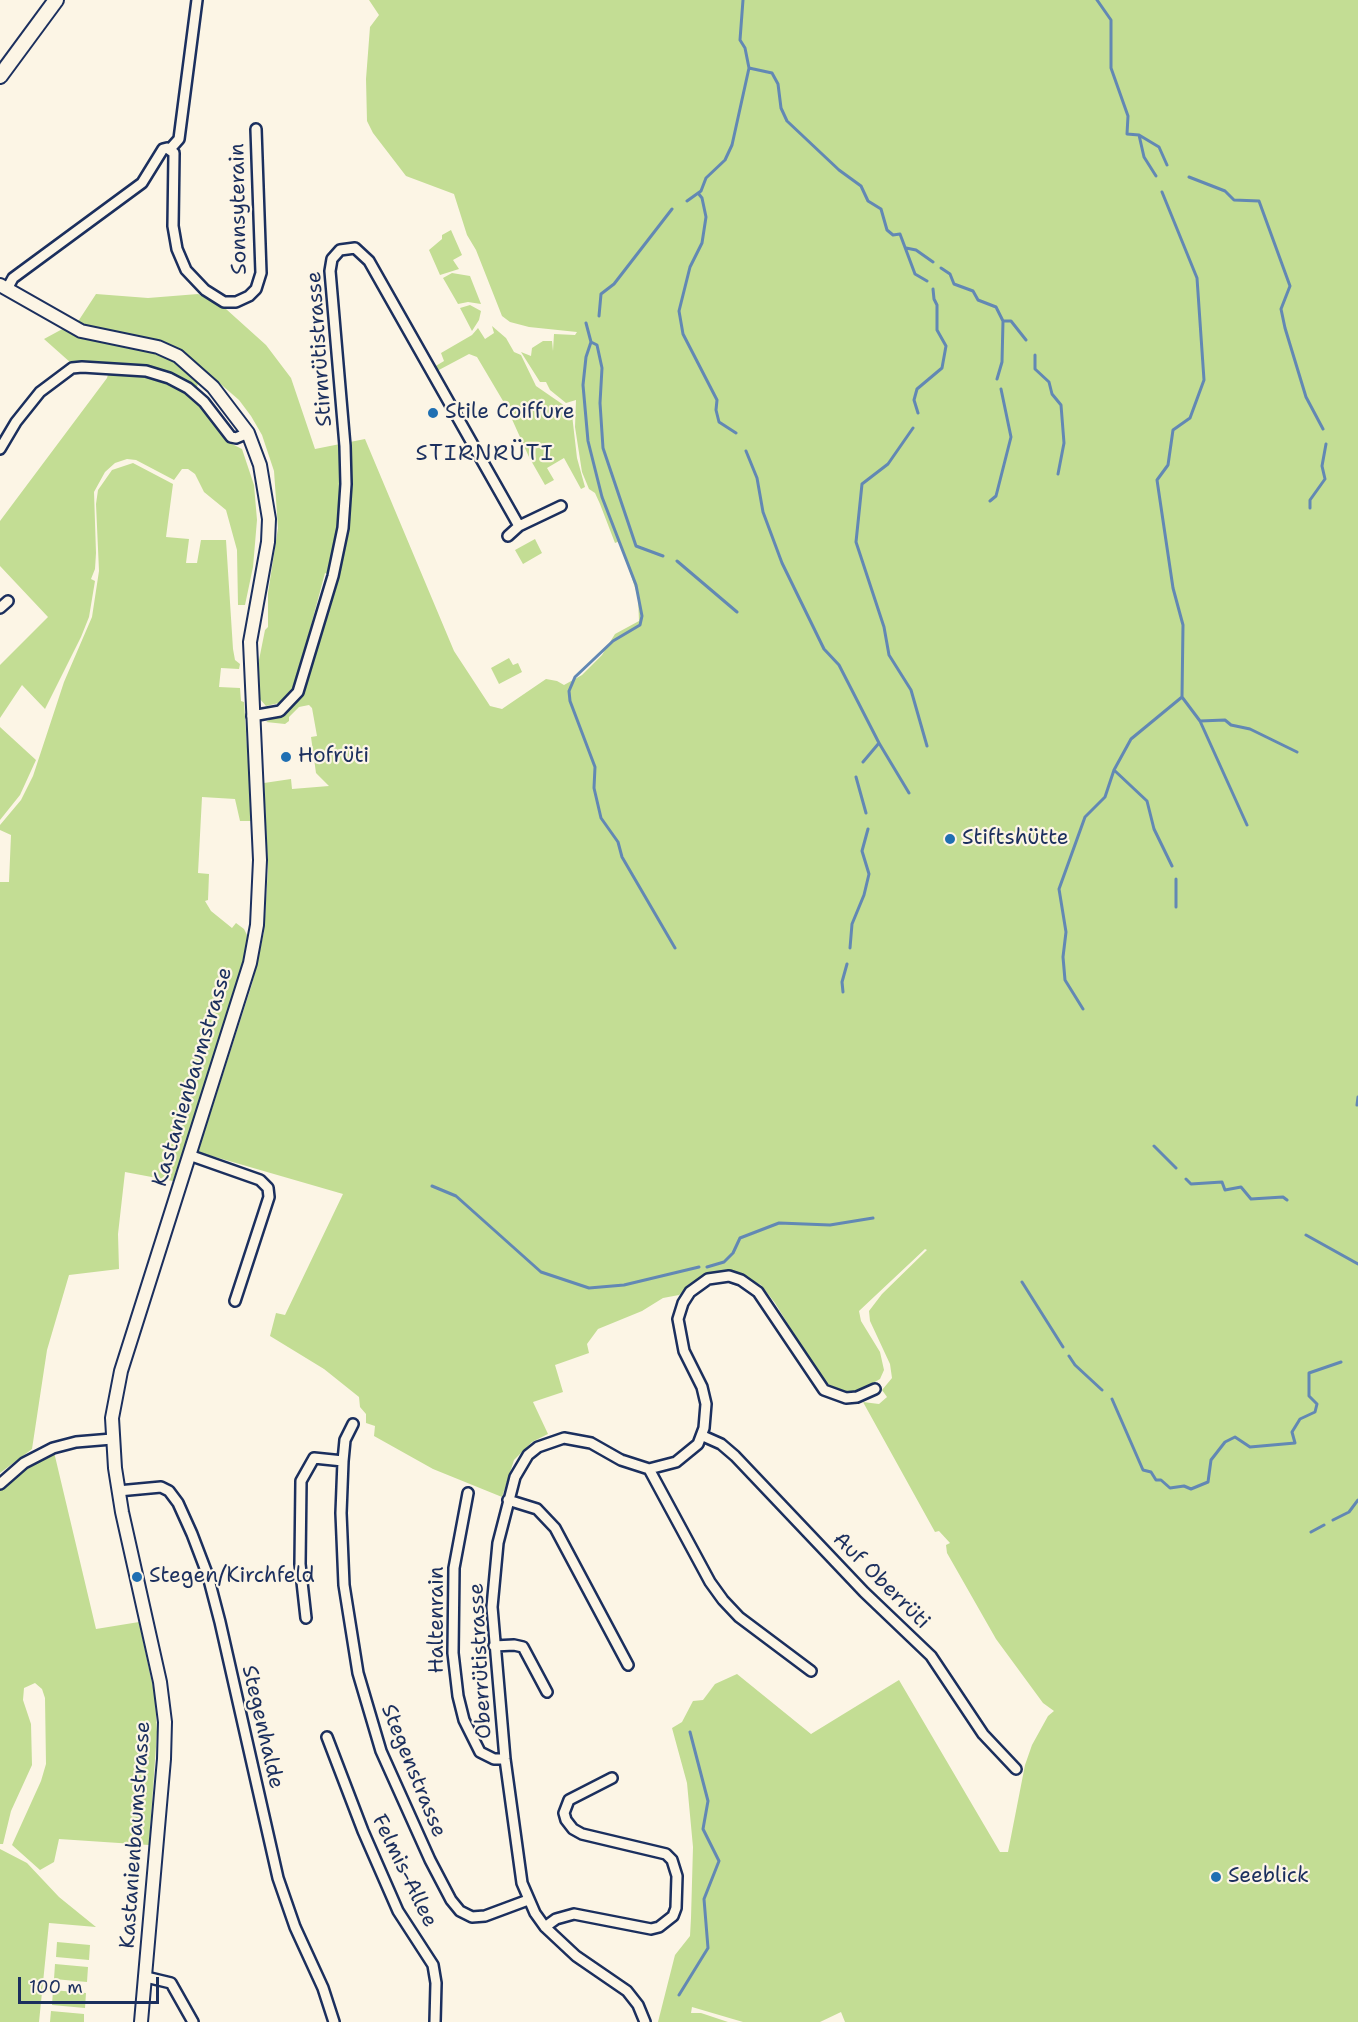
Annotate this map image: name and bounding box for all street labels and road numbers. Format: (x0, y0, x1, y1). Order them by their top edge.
street label: Sonnsyterain (225, 143, 253, 275)
street label: Stirnrütistrasse (302, 270, 338, 428)
street label: Kastanienbaumstrasse (148, 964, 238, 1190)
street label: Auf Oberrüti (827, 1527, 935, 1635)
street label: Haltenrain (425, 1566, 451, 1674)
street label: Oberrütistrasse (464, 1582, 498, 1740)
street label: Stegenhalde (236, 1663, 288, 1791)
street label: Stegenstrasse (375, 1701, 451, 1841)
street label: Kastanienbaumstrasse (115, 1720, 157, 1950)
street label: Felmis-Allee (366, 1811, 442, 1931)

